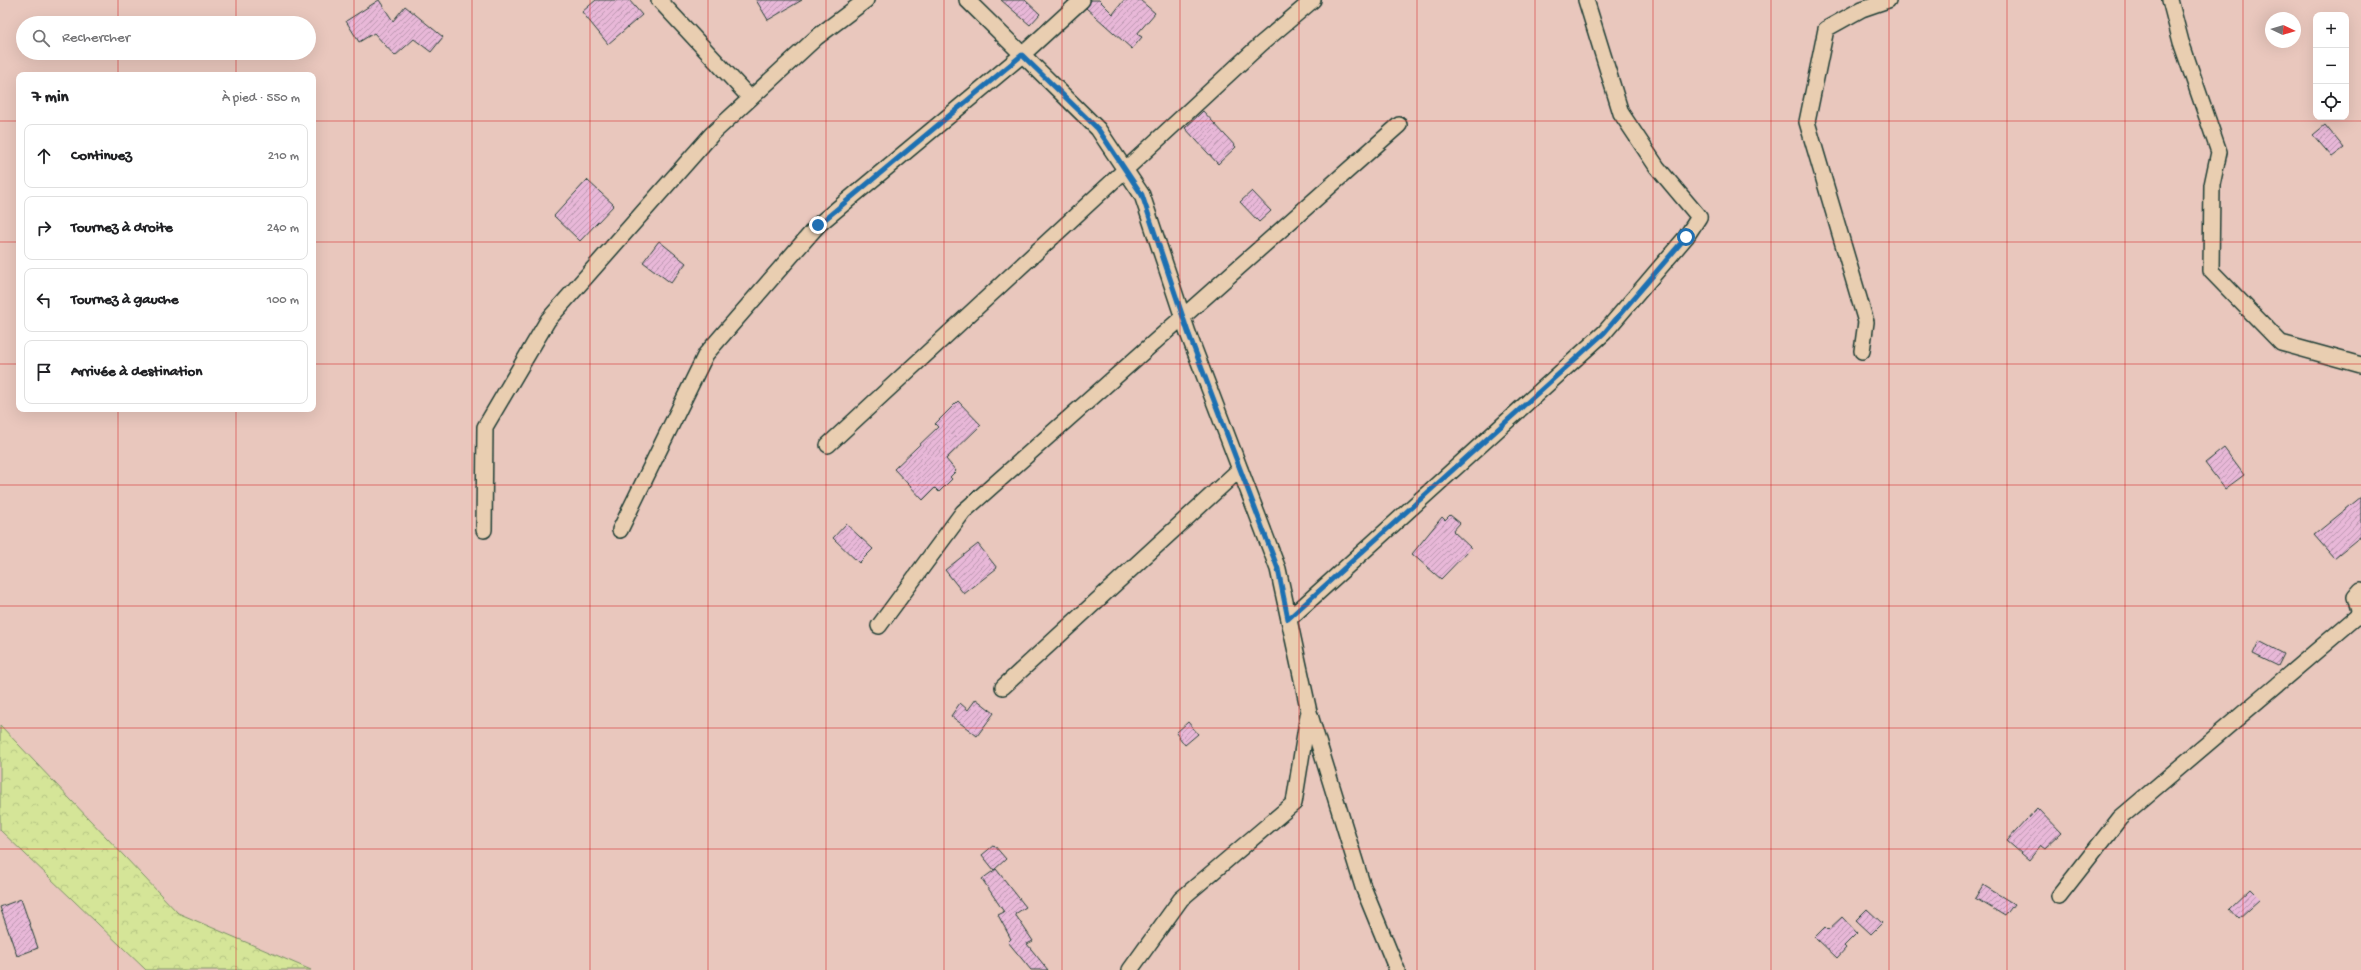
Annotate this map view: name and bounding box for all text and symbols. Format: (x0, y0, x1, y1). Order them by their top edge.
north arrow (2265, 12, 2301, 48)
map controls (2313, 12, 2349, 120)
button: + (2313, 12, 2349, 48)
search box (16, 16, 316, 60)
icon: search (30, 27, 52, 49)
text: Rechercher (62, 29, 130, 47)
button: − (2313, 48, 2349, 84)
button: locate (2313, 84, 2349, 120)
text: 7 min (32, 88, 69, 108)
text: À pied · 550 m (222, 91, 300, 106)
icon: ahead (33, 145, 55, 167)
text: Continuez (71, 147, 132, 165)
text: 210 m (268, 149, 299, 164)
route end (809, 216, 827, 234)
icon: right (33, 217, 55, 239)
text: Tournez à droite (71, 219, 173, 237)
text: 240 m (267, 221, 299, 236)
route start (1677, 228, 1695, 246)
icon: left (33, 289, 55, 311)
text: Tournez à gauche (71, 291, 179, 309)
text: 100 m (267, 293, 299, 308)
icon: arrive (33, 361, 55, 383)
text: Arrivée à destination (71, 363, 202, 381)

